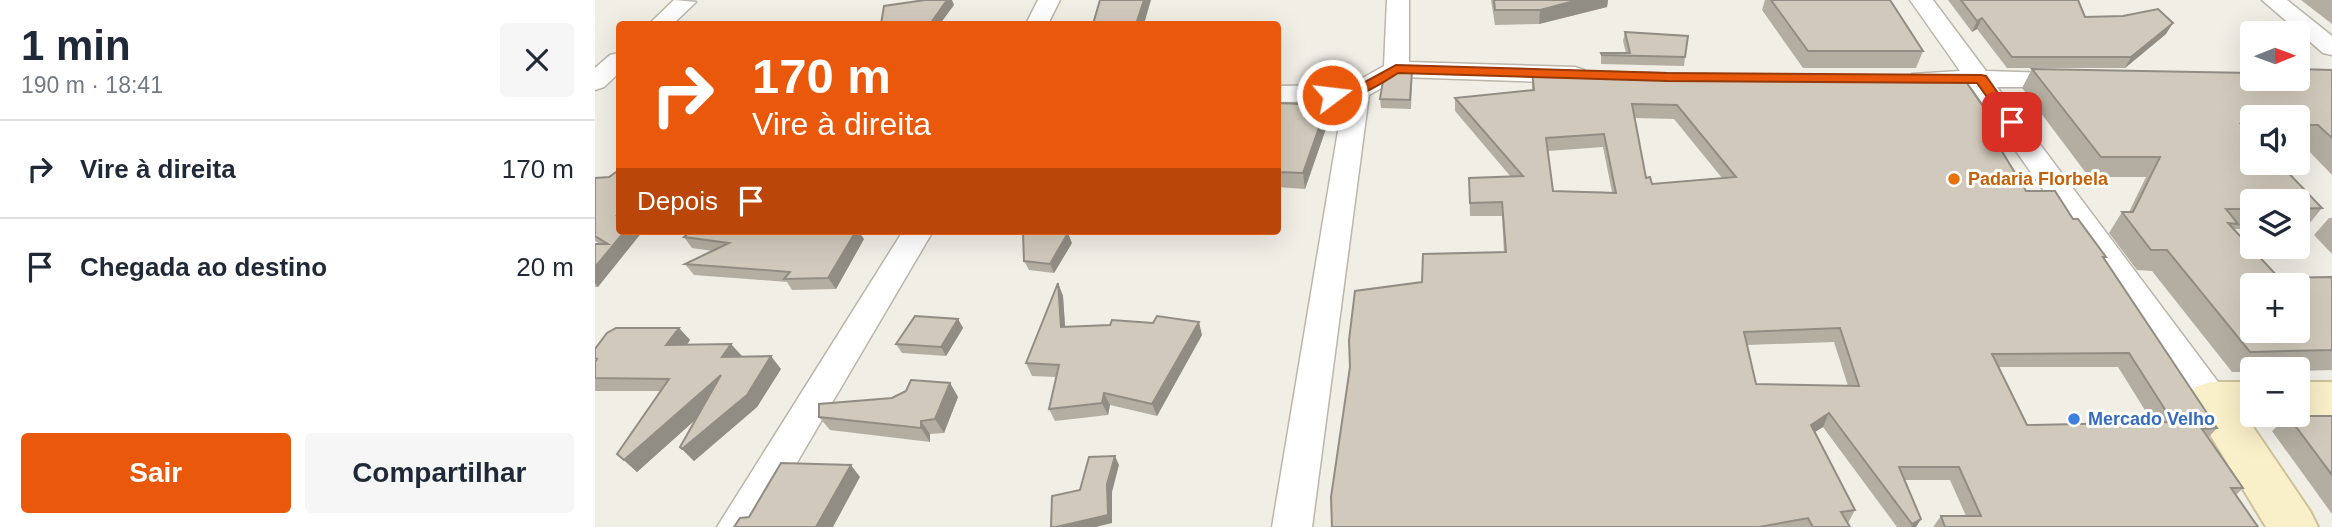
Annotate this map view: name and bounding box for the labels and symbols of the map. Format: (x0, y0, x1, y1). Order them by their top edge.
north arrow (2240, 21, 2310, 91)
position arrow (1295, 58, 1369, 132)
pin (1982, 92, 2042, 152)
place label: Padaria Florbela (1968, 169, 2109, 189)
marker: Padaria Florbela (1946, 171, 1962, 187)
place label: Mercado Velho (2088, 409, 2215, 429)
marker: Mercado Velho (2066, 411, 2082, 427)

